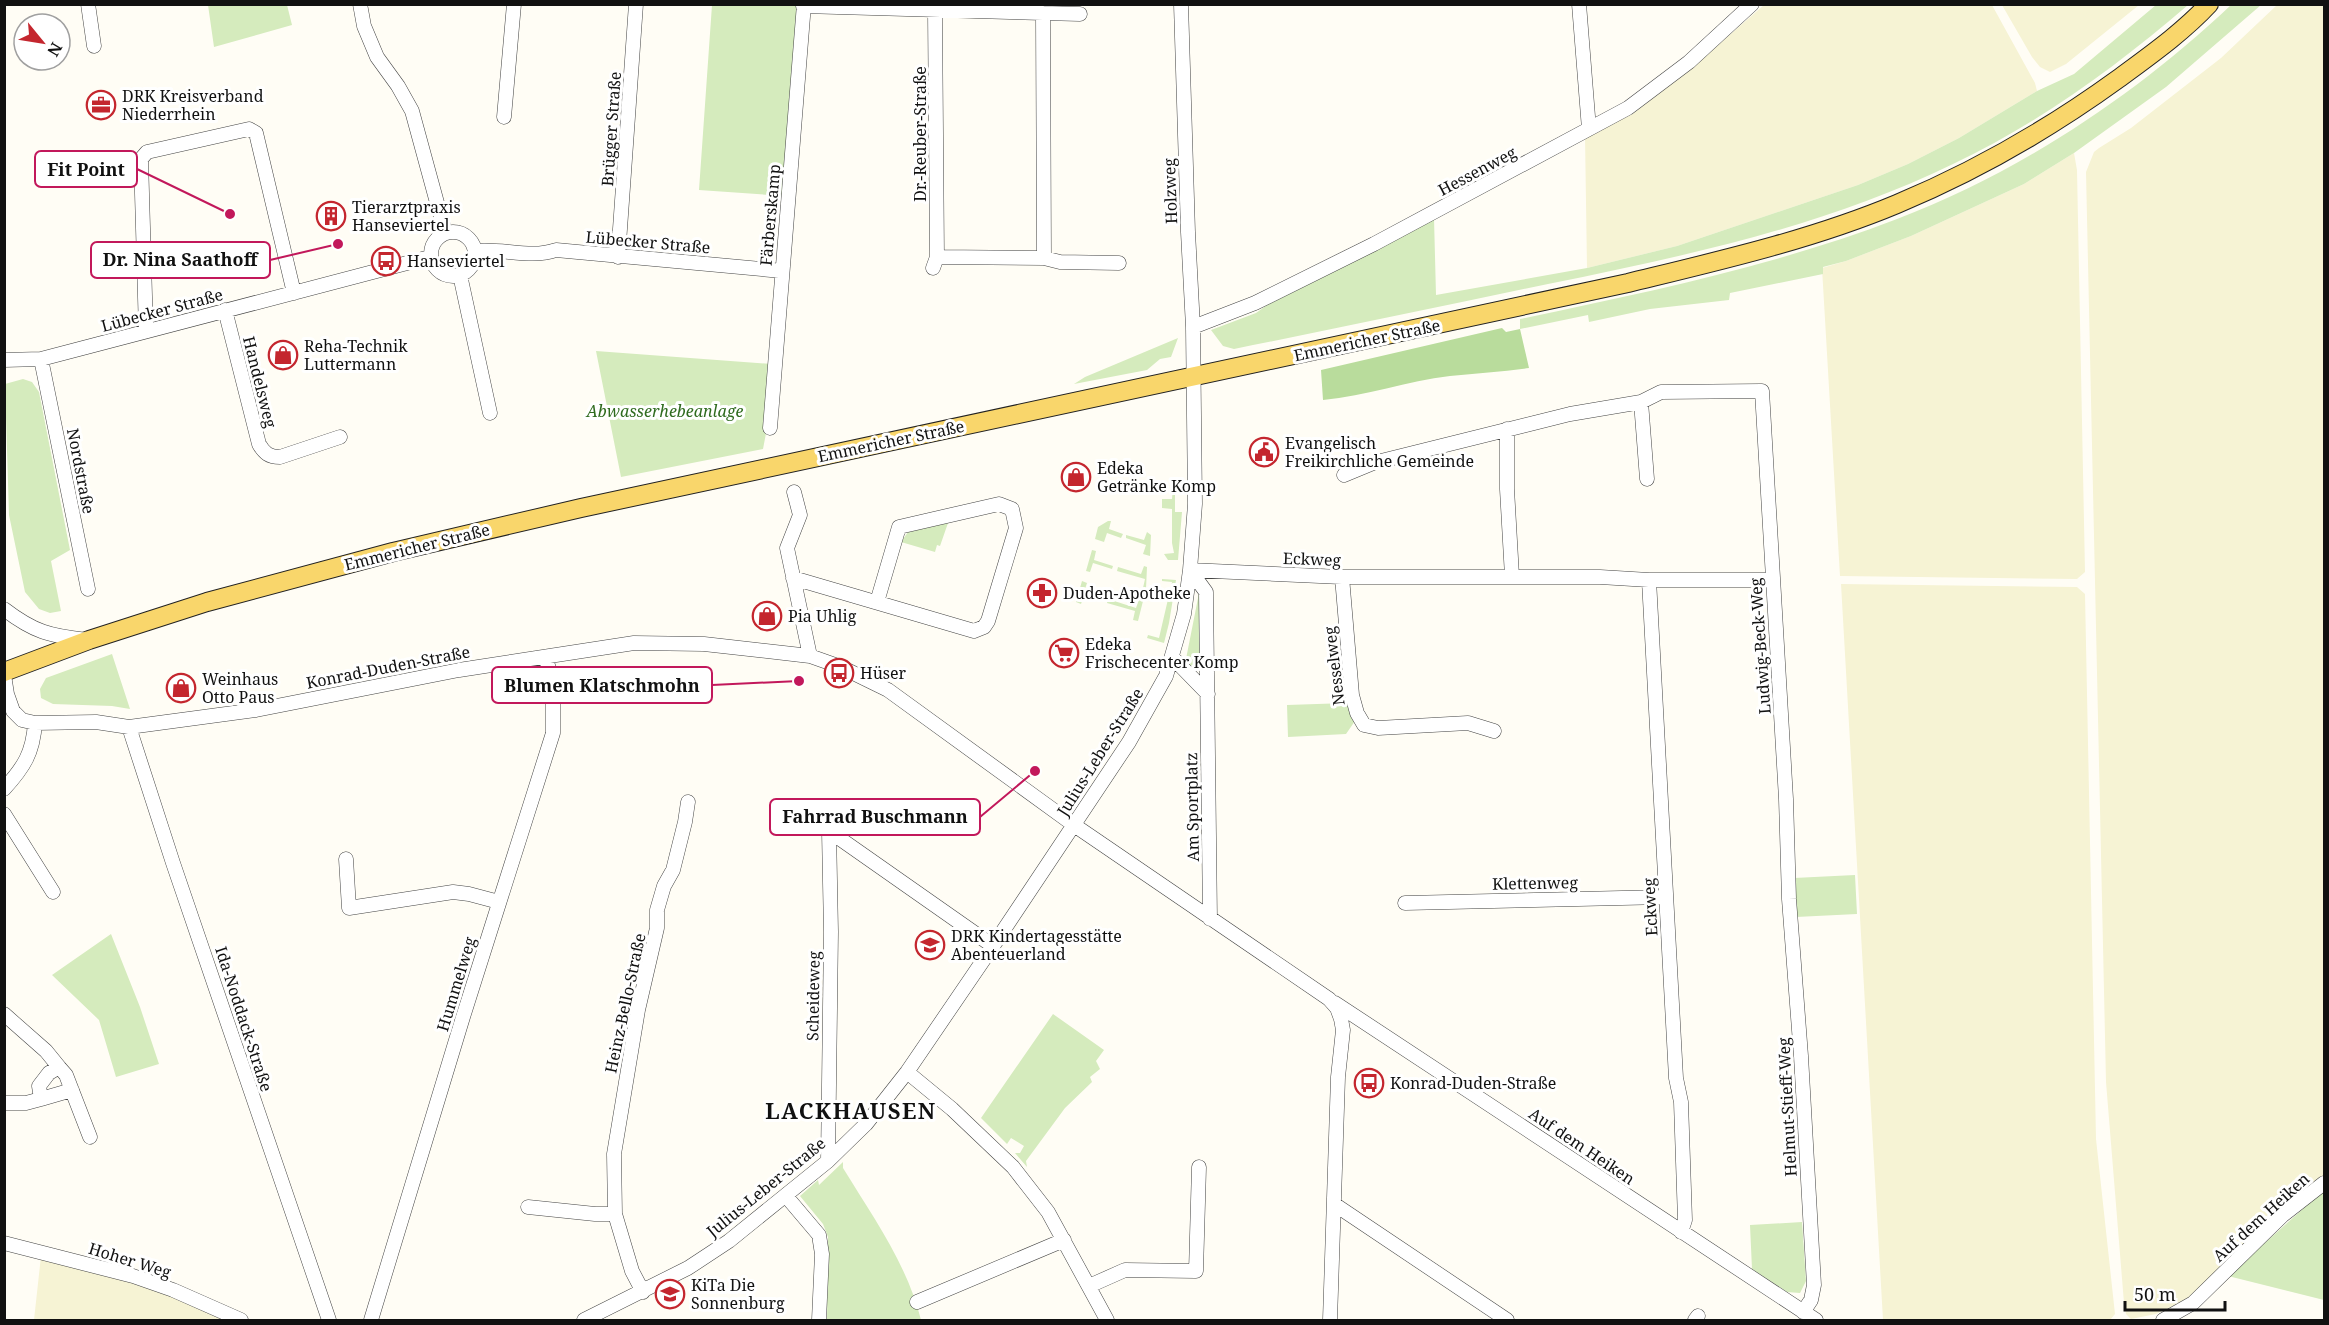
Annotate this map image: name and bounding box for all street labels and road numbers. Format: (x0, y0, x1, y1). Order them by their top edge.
street label: Dr.-Reuber-Straße (909, 66, 931, 202)
street label: Brügger Straße (596, 71, 626, 187)
street label: Hessenweg (1434, 141, 1520, 201)
street label: Holzweg (1158, 157, 1182, 224)
street label: Färberskamp (755, 163, 785, 267)
street label: Lübecker Straße (585, 226, 711, 258)
street label: Lübecker Straße (99, 283, 225, 337)
street label: Emmericher Straße (1292, 314, 1442, 366)
street label: Handelsweg (238, 334, 282, 430)
street label: Emmericher Straße (816, 415, 966, 467)
street label: Nordstraße (62, 426, 100, 516)
street label: Emmericher Straße (342, 518, 492, 576)
street label: Eckweg (1283, 547, 1342, 571)
street label: Ludwig-Beck-Weg (1744, 577, 1776, 715)
street label: Nesselweg (1318, 625, 1350, 707)
street label: Konrad-Duden-Straße (304, 640, 472, 694)
street label: Julius-Leber-Straße (1051, 684, 1148, 821)
street label: Am Sportplatz (1180, 752, 1204, 862)
street label: Klettenweg (1492, 871, 1578, 895)
street label: Eckweg (1637, 877, 1663, 937)
street label: Heinz-Bello-Straße (599, 931, 651, 1075)
street label: Hummelweg (431, 934, 481, 1034)
street label: Ida-Noddack-Straße (210, 944, 278, 1094)
street label: Scheideweg (801, 951, 825, 1041)
street label: Helmut-Stieff-Weg (1772, 1036, 1802, 1177)
street label: Auf dem Heiken (1525, 1102, 1639, 1190)
street label: Julius-Leber-Straße (701, 1132, 830, 1242)
street label: Auf dem Heiken (2208, 1168, 2314, 1266)
street label: Hoher Weg (86, 1237, 174, 1283)

